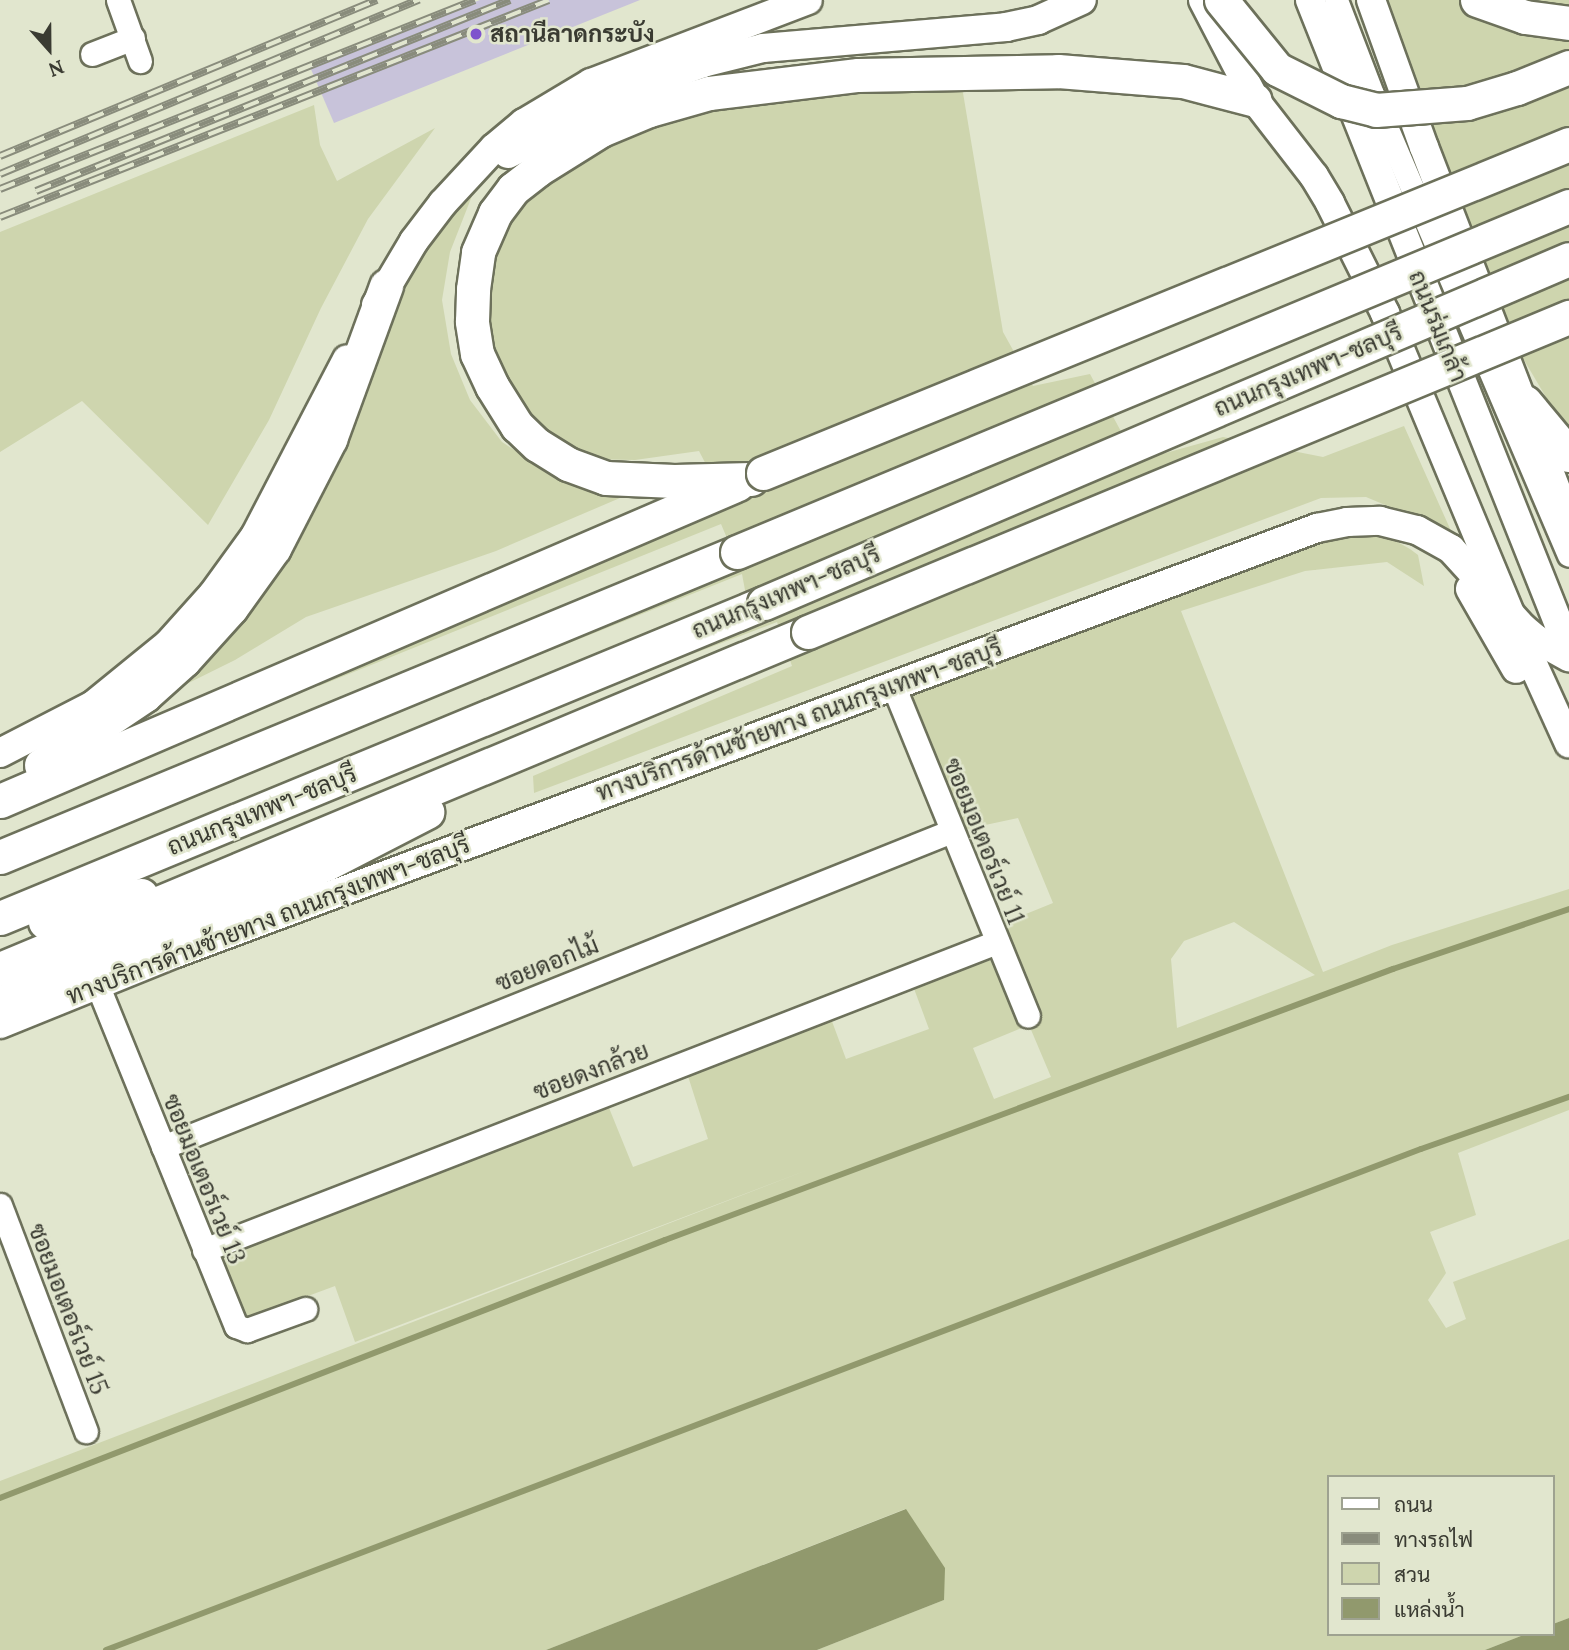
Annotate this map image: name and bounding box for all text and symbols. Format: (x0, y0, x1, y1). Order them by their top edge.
north arrow (14, 14, 84, 84)
place label: สถานีลาดกระบัง (490, 20, 655, 48)
marker: สถานีลาดกระบัง (468, 26, 484, 42)
text: N (45, 55, 68, 82)
street label: ถนนร่มเกล้า (1403, 266, 1473, 386)
street label: ถนนกรุงเทพฯ-ชลบุรี (1210, 317, 1406, 423)
street label: ถนนกรุงเทพฯ-ชลบุรี (688, 539, 884, 645)
street label: ทางบริการด้านซ้ายทาง ถนนกรุงเทพฯ-ชลบุรี (592, 633, 1006, 807)
street label: ซอยมอเตอร์เวย์ 11 (938, 754, 1030, 928)
street label: ถนนกรุงเทพฯ-ชลบุรี (163, 759, 361, 861)
street label: ทางบริการด้านซ้ายทาง ถนนกรุงเทพฯ-ชลบุรี (62, 829, 474, 1011)
street label: ซอยดอกไม้ (491, 930, 603, 998)
street label: ซอยดงกล้วย (529, 1036, 653, 1106)
street label: ซอยมอเตอร์เวย์ 13 (157, 1090, 251, 1268)
street label: ซอยมอเตอร์เวย์ 15 (22, 1219, 114, 1399)
legend (1328, 1475, 1555, 1636)
text: ถนน (1394, 1491, 1433, 1518)
text: ทางรถไฟ (1394, 1526, 1473, 1553)
text: สวน (1394, 1561, 1430, 1588)
text: แหล่งน้ำ (1394, 1596, 1465, 1623)

